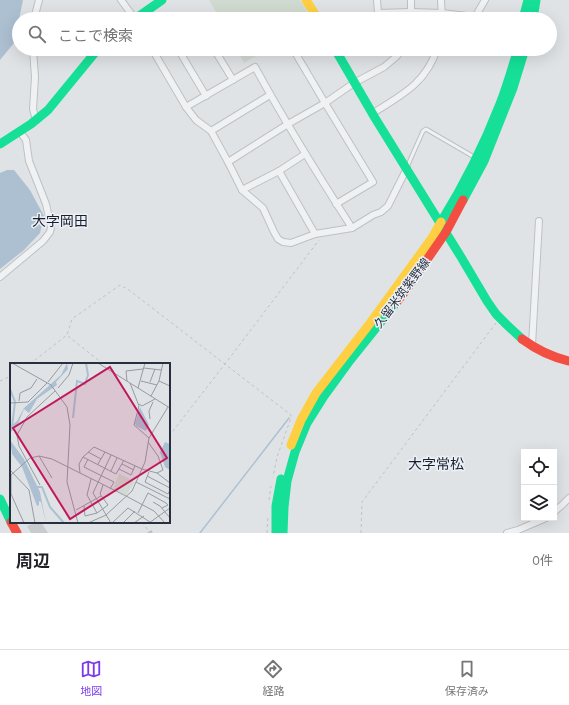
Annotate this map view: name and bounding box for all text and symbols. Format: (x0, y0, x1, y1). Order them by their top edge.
search box (12, 12, 557, 56)
icon: search (26, 23, 48, 45)
text: ここで検索 (58, 27, 133, 45)
district label: 大字岡田 (32, 213, 88, 229)
street label: 久留米筑紫野線 (371, 255, 433, 331)
inset map (10, 363, 170, 523)
map controls (521, 449, 557, 521)
button: locate (521, 449, 557, 485)
district label: 大字常松 (408, 456, 464, 472)
button: layers (521, 485, 557, 521)
text: 周辺 (16, 551, 50, 571)
text: 0件 (532, 553, 553, 568)
tab: 地図 (80, 658, 102, 698)
tab: 経路 (262, 658, 284, 698)
tab: 保存済み (445, 658, 489, 698)

